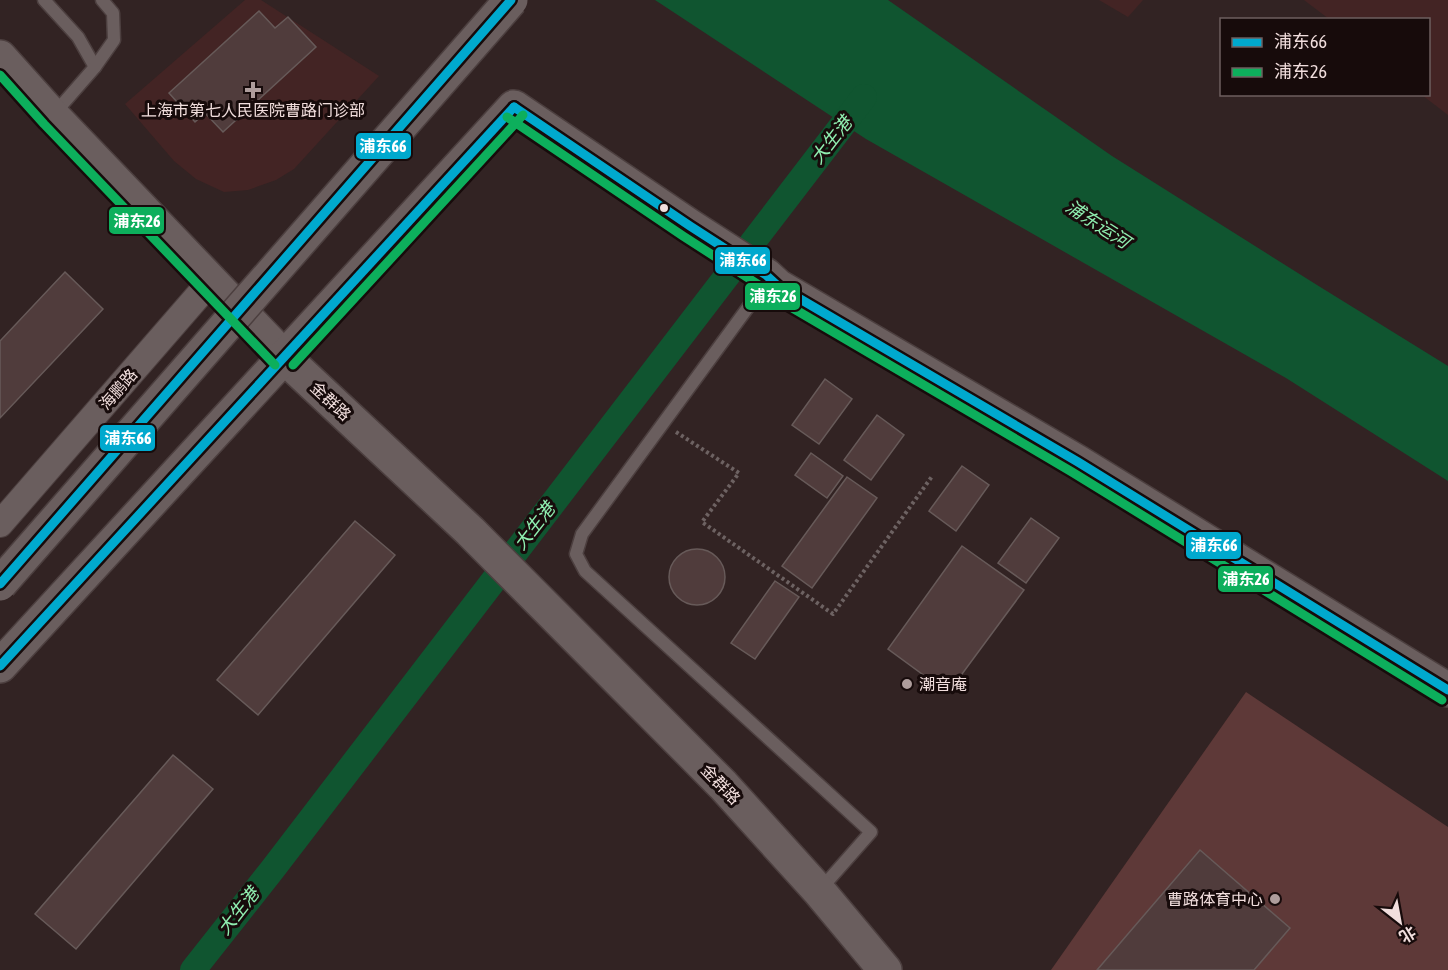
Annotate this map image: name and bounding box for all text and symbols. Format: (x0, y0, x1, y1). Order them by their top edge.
legend (1220, 18, 1430, 96)
text: 浦东66 (1274, 31, 1327, 52)
text: 浦东26 (1274, 61, 1327, 82)
marker: 上海市第七人民医院曹路门诊部 (244, 81, 262, 99)
place label: 上海市第七人民医院曹路门诊部 (141, 101, 365, 119)
water label: 大生港 (806, 110, 858, 168)
line badge: 浦东66 (355, 132, 412, 160)
text: 浦东66 (359, 137, 407, 155)
water label: 浦东运河 (1062, 196, 1136, 254)
unlabelled marker (658, 202, 670, 214)
line badge: 浦东26 (108, 206, 165, 235)
text: 浦东26 (113, 212, 161, 230)
line badge: 浦东66 (714, 246, 771, 275)
text: 浦东66 (719, 251, 767, 269)
line badge: 浦东26 (744, 282, 801, 311)
text: 浦东26 (749, 287, 797, 305)
street label: 海鹏路 (95, 365, 141, 413)
street label: 金群路 (307, 378, 355, 424)
line badge: 浦东66 (99, 424, 156, 452)
text: 浦东66 (104, 429, 152, 447)
water label: 大生港 (509, 496, 561, 554)
line badge: 浦东66 (1185, 531, 1242, 560)
text: 浦东66 (1190, 536, 1238, 554)
line badge: 浦东26 (1217, 565, 1274, 593)
text: 浦东26 (1222, 570, 1270, 588)
place label: 潮音庵 (919, 675, 967, 693)
marker: 潮音庵 (900, 677, 914, 691)
street label: 金群路 (698, 760, 744, 808)
water label: 大生港 (213, 881, 265, 939)
place label: 曹路体育中心 (1167, 890, 1263, 908)
marker: 曹路体育中心 (1268, 892, 1282, 906)
north arrow (1370, 892, 1430, 952)
text: 北 (1396, 923, 1419, 947)

